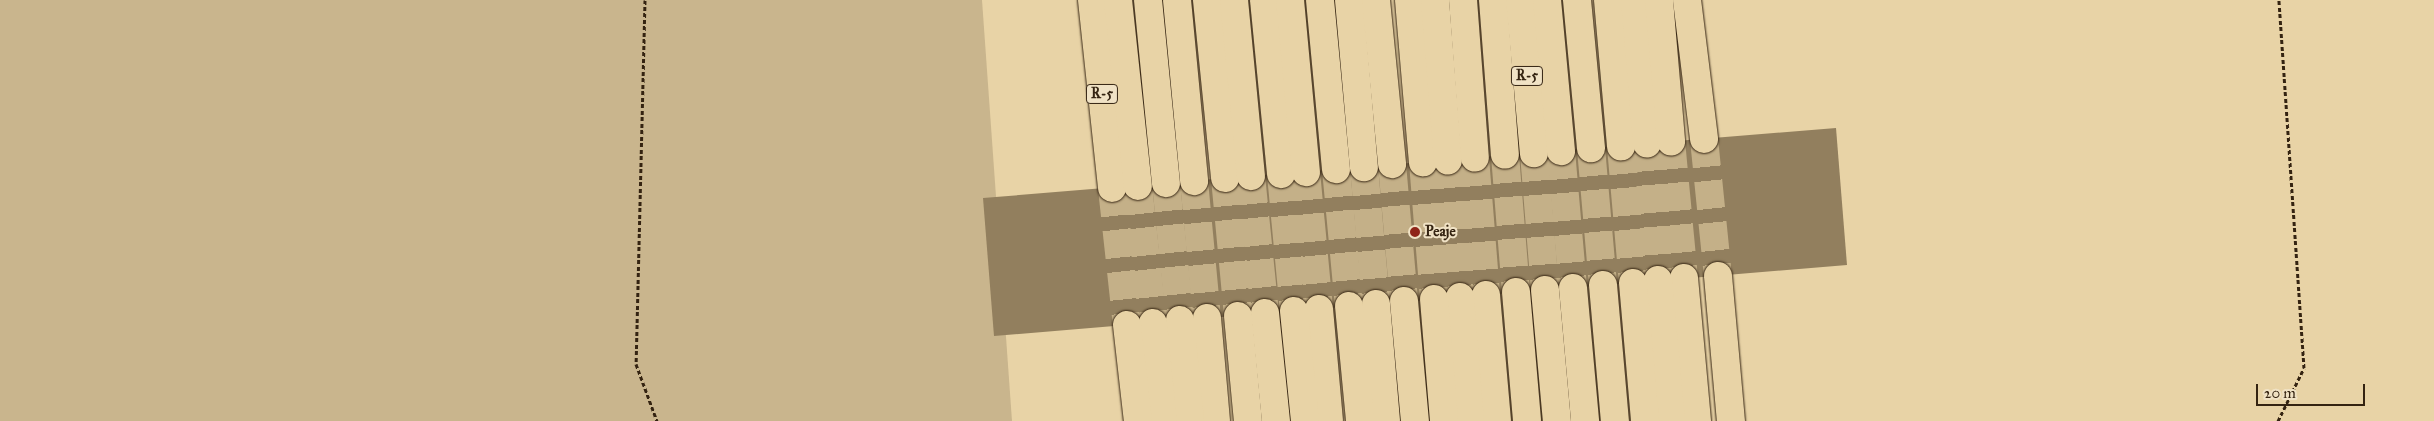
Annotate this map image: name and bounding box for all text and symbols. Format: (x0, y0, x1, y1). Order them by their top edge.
road number: R-5 (1511, 64, 1543, 88)
road number: R-5 (1086, 82, 1118, 106)
place label: Peaje (1425, 223, 1456, 241)
marker: Peaje (1409, 226, 1421, 238)
scale bar (2259, 374, 2368, 406)
text: 20 m (2264, 384, 2296, 402)

